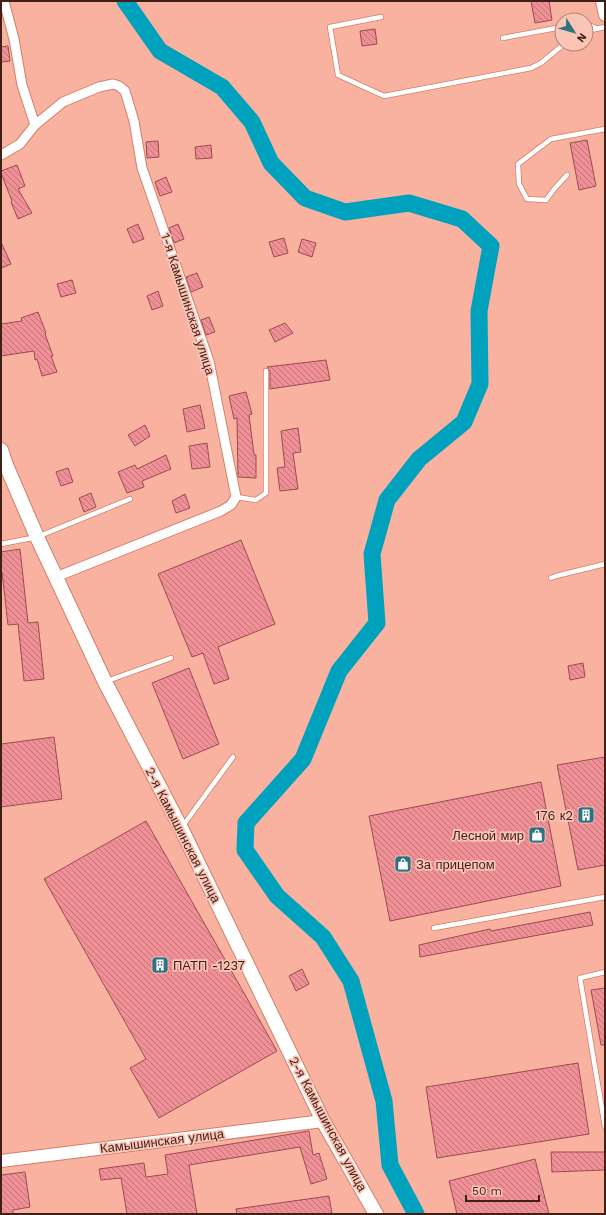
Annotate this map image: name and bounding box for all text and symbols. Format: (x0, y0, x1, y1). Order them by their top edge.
north arrow (554, 12, 594, 52)
text: N (574, 31, 589, 45)
street label: 1-я Камышинская улица (158, 231, 218, 377)
street label: 2-я Камышинская улица (142, 765, 224, 906)
building icon: 176 к2 (576, 805, 596, 825)
place label: 176 к2 (535, 808, 573, 823)
shop icon: Лесной мир (527, 825, 547, 845)
place label: Лесной мир (452, 828, 524, 843)
shop icon: За прицепом (393, 854, 413, 874)
place label: За прицепом (416, 857, 495, 872)
building icon: ПАТП -1237 (150, 955, 170, 975)
place label: ПАТП -1237 (173, 958, 245, 973)
street label: 2-я Камышинская улица (286, 1054, 370, 1195)
street label: Камышинская улица (99, 1126, 226, 1156)
scale bar (466, 1177, 539, 1203)
text: 50 m (472, 1184, 502, 1198)

